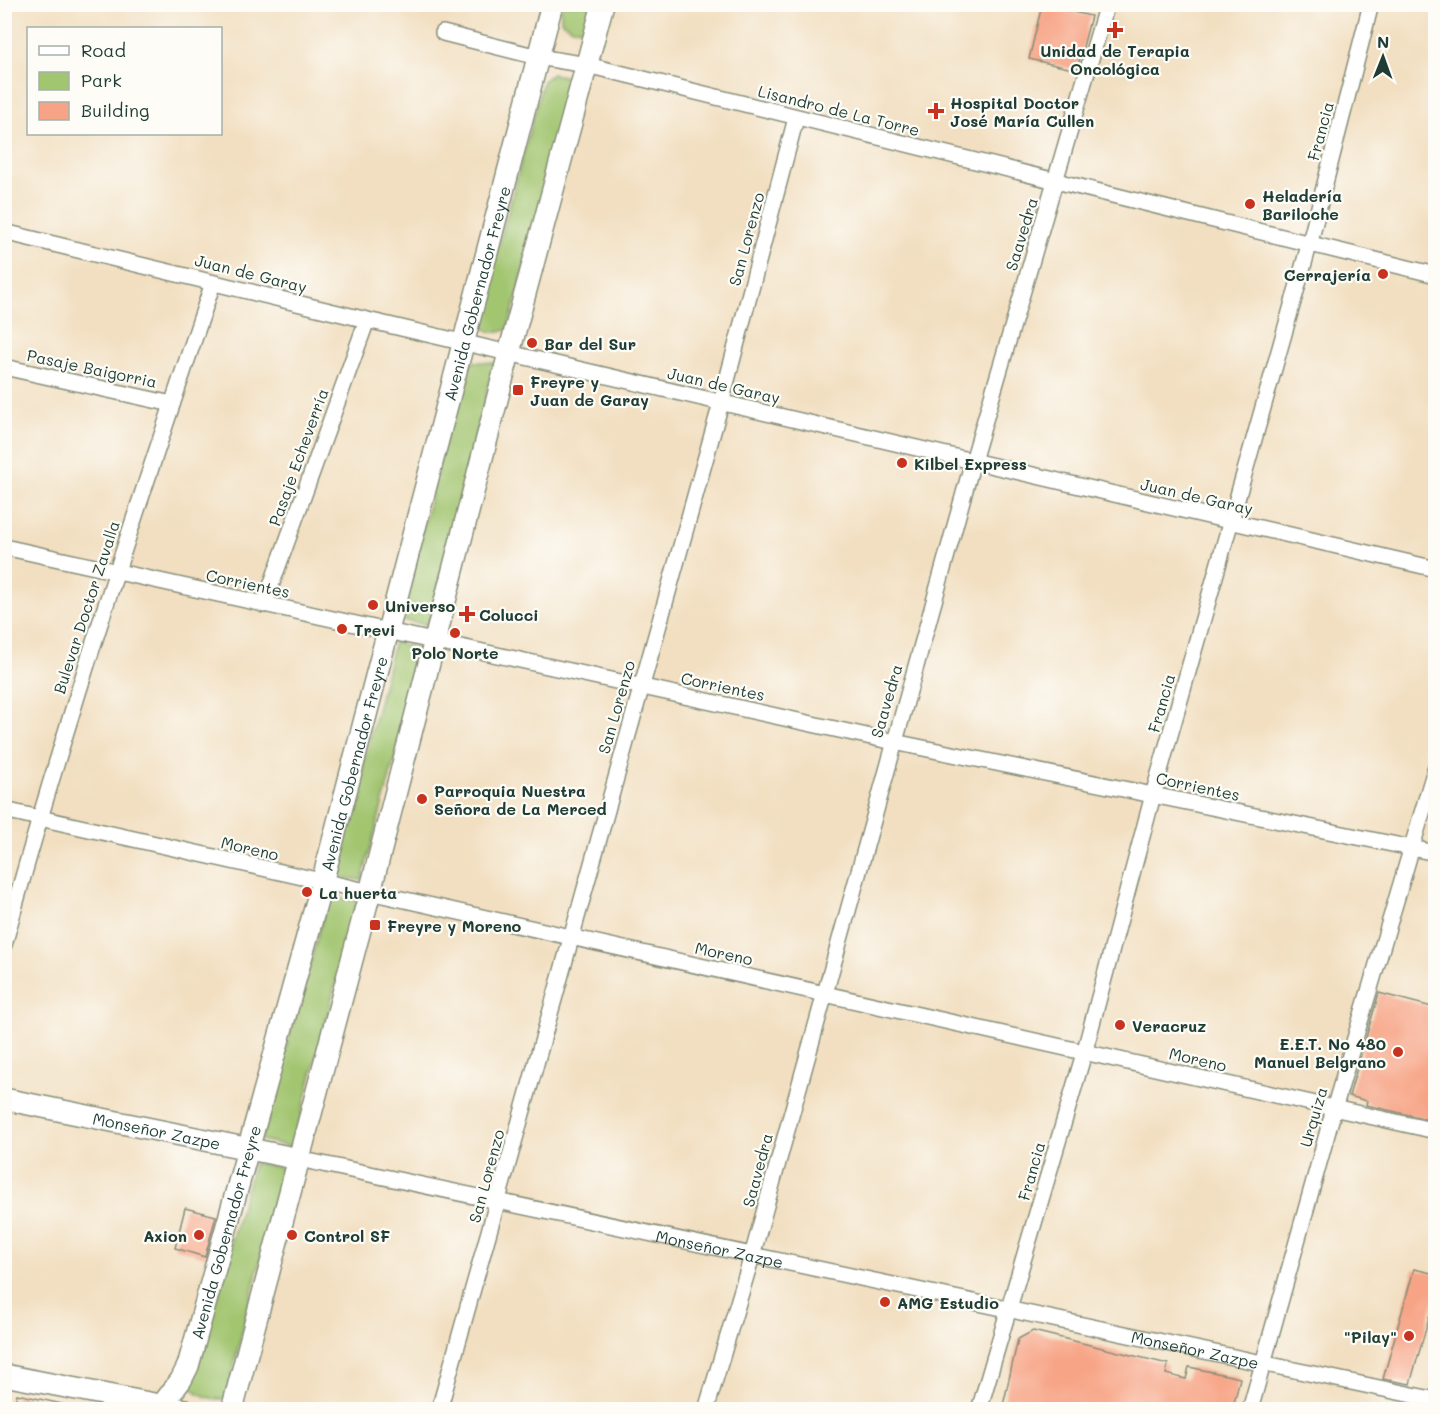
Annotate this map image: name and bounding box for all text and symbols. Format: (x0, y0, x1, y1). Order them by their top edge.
marker: Unidad de Terapia Oncológica (1106, 21, 1124, 39)
legend (27, 27, 222, 135)
north arrow (1353, 27, 1413, 87)
text: N (1377, 31, 1390, 52)
text: Road (81, 38, 126, 62)
place label: Unidad de Terapia Oncológica (1040, 40, 1190, 79)
text: Park (81, 68, 122, 92)
street label: Lisandro de La Torre (756, 80, 922, 140)
place label: Hospital Doctor José María Cullen (950, 92, 1094, 131)
text: Building (81, 98, 149, 122)
street label: Francia (1302, 99, 1338, 163)
marker: Hospital Doctor José María Cullen (927, 102, 945, 120)
street label: Avenida Gobernador Freyre (438, 183, 515, 403)
place label: Heladería Bariloche (1262, 185, 1342, 224)
street label: San Lorenzo (723, 190, 769, 288)
street label: Saavedra (1000, 195, 1042, 273)
marker: Heladería Bariloche (1243, 197, 1257, 211)
street label: Juan de Garay (193, 249, 309, 297)
place label: Cerrajería (1284, 264, 1371, 285)
marker: Cerrajería (1376, 267, 1390, 281)
place label: Bar del Sur (544, 333, 636, 354)
marker: Bar del Sur (525, 336, 539, 350)
street label: Pasaje Baigorria (25, 344, 159, 392)
street label: Juan de Garay (666, 362, 782, 408)
place label: Freyre y Juan de Garay (530, 371, 649, 410)
marker: Freyre y Juan de Garay (511, 383, 525, 397)
street label: Pasaje Echeverría (263, 385, 333, 529)
place label: Kilbel Express (914, 453, 1027, 474)
marker: Kilbel Express (895, 456, 909, 470)
street label: Juan de Garay (1139, 473, 1255, 519)
street label: Bulevar Doctor Zavalla (48, 518, 124, 696)
street label: Corrientes (204, 564, 292, 602)
place label: Universo (385, 595, 455, 616)
marker: Universo (366, 598, 380, 612)
place label: Colucci (479, 604, 539, 625)
marker: Colucci (460, 607, 474, 621)
place label: Trevi (354, 619, 395, 640)
marker: Trevi (335, 622, 349, 636)
marker: Polo Norte (448, 626, 462, 640)
place label: Polo Norte (411, 642, 499, 663)
street label: Avenida Gobernador Freyre (315, 654, 391, 873)
street label: San Lorenzo (593, 658, 639, 756)
street label: Saavedra (866, 662, 906, 740)
street label: Corrientes (679, 667, 767, 705)
street label: Francia (1143, 671, 1179, 735)
street label: Corrientes (1154, 767, 1242, 805)
place label: Parroquia Nuestra Señora de La Merced (434, 780, 607, 819)
marker: Parroquia Nuestra Señora de La Merced (415, 792, 429, 806)
street label: Moreno (219, 831, 281, 865)
place label: La huerta (319, 882, 397, 903)
marker: La huerta (300, 885, 314, 899)
place label: Freyre y Moreno (387, 915, 522, 936)
marker: Freyre y Moreno (368, 918, 382, 932)
street label: Moreno (693, 937, 755, 969)
place label: Veracruz (1132, 1015, 1206, 1036)
marker: Veracruz (1113, 1018, 1127, 1032)
place label: E.E.T. No 480 Manuel Belgrano (1254, 1033, 1386, 1072)
street label: Moreno (1167, 1042, 1229, 1076)
marker: E.E.T. No 480 Manuel Belgrano (1391, 1045, 1405, 1059)
street label: Urquiza (1294, 1085, 1332, 1149)
street label: Monseñor Zazpe (91, 1107, 223, 1153)
street label: Avenida Gobernador Freyre (185, 1123, 265, 1342)
street label: San Lorenzo (463, 1127, 509, 1225)
street label: Saavedra (737, 1131, 777, 1209)
street label: Francia (1013, 1139, 1049, 1203)
street label: Monseñor Zazpe (654, 1224, 785, 1272)
place label: Axion (143, 1225, 187, 1246)
place label: Control SF (304, 1225, 390, 1246)
marker: Axion (192, 1228, 206, 1242)
marker: Control SF (285, 1228, 299, 1242)
place label: AMG Estudio (897, 1292, 999, 1313)
marker: AMG Estudio (878, 1295, 892, 1309)
street label: Monseñor Zazpe (1129, 1325, 1261, 1373)
place label: "Pilay" (1344, 1326, 1397, 1347)
marker: "Pilay" (1402, 1329, 1416, 1343)

